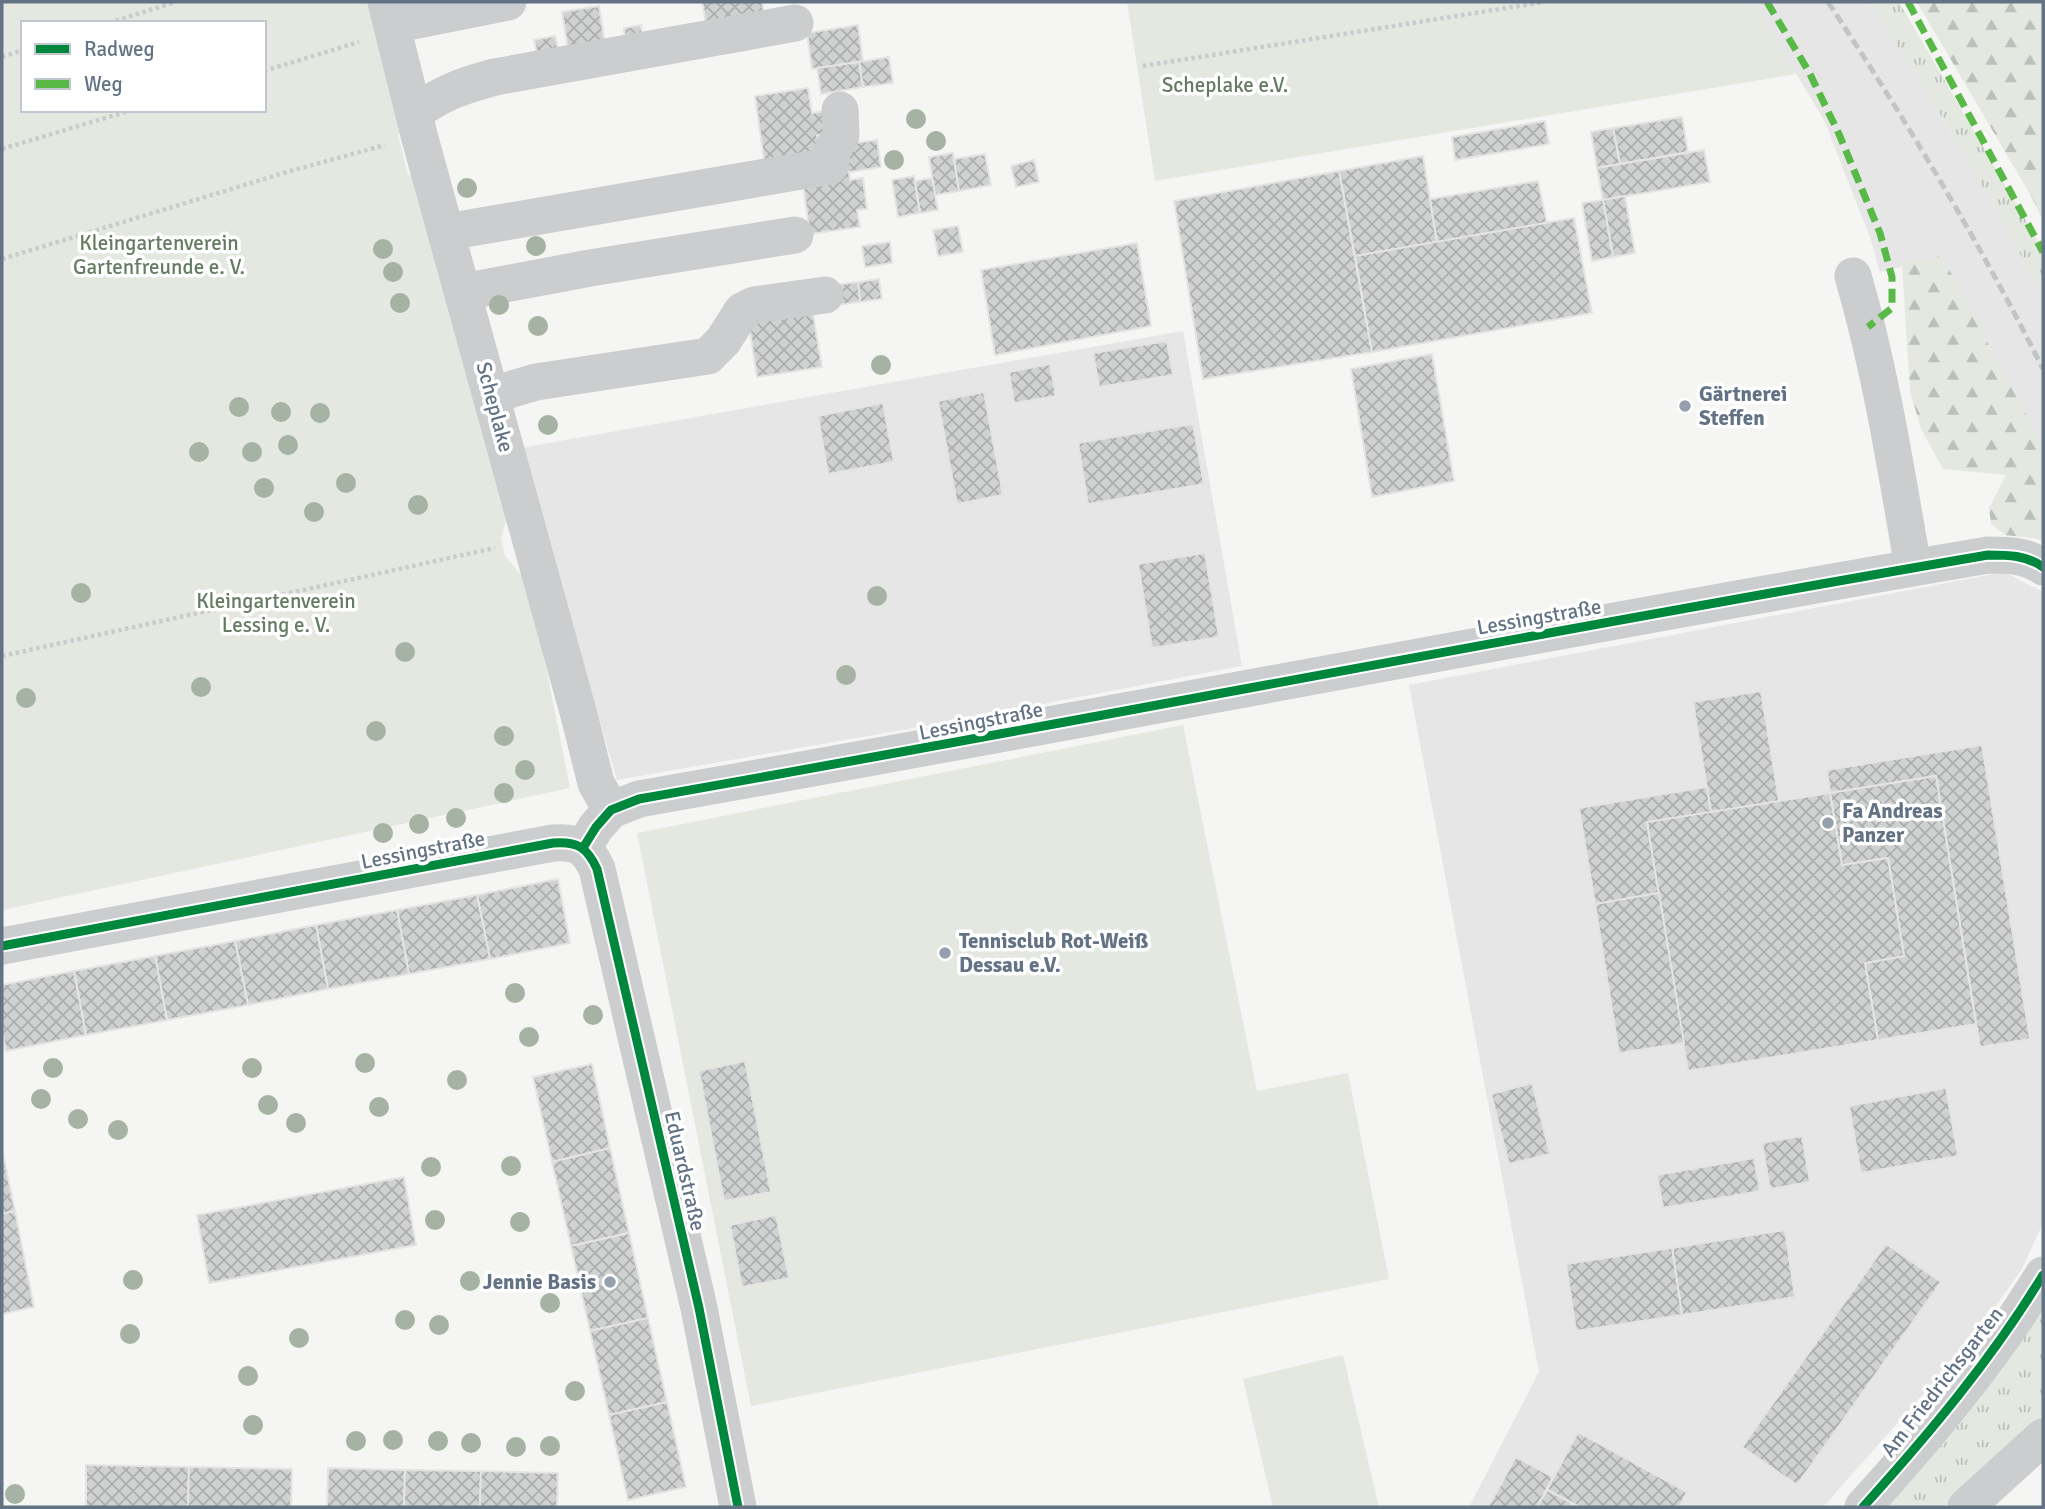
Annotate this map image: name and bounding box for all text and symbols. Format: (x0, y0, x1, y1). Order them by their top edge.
legend (21, 21, 266, 112)
text: Radweg (84, 36, 155, 62)
text: Weg (84, 71, 123, 97)
park label: Scheplake e.V. (1162, 72, 1288, 98)
park label: Kleingartenverein Gartenfreunde e. V. (73, 230, 245, 280)
street label: Scheplake (471, 359, 519, 455)
place label: Gärtnerei Steffen (1699, 381, 1787, 431)
marker: Gärtnerei Steffen (1677, 398, 1693, 414)
park label: Kleingartenverein Lessing e. V. (196, 588, 356, 638)
street label: Lessingstraße (1475, 593, 1603, 641)
street label: Lessingstraße (917, 696, 1045, 746)
place label: Fa Andreas Panzer (1842, 798, 1943, 848)
marker: Fa Andreas Panzer (1820, 815, 1836, 831)
street label: Lessingstraße (359, 825, 487, 875)
place label: Tennisclub Rot-Weiß Dessau e.V. (959, 928, 1149, 978)
marker: Tennisclub Rot-Weiß Dessau e.V. (937, 945, 953, 961)
street label: Eduardstraße (659, 1109, 711, 1233)
place label: Jennie Basis (483, 1269, 596, 1295)
marker: Jennie Basis (602, 1274, 618, 1290)
street label: Am Friedrichsgarten (1875, 1302, 2009, 1462)

